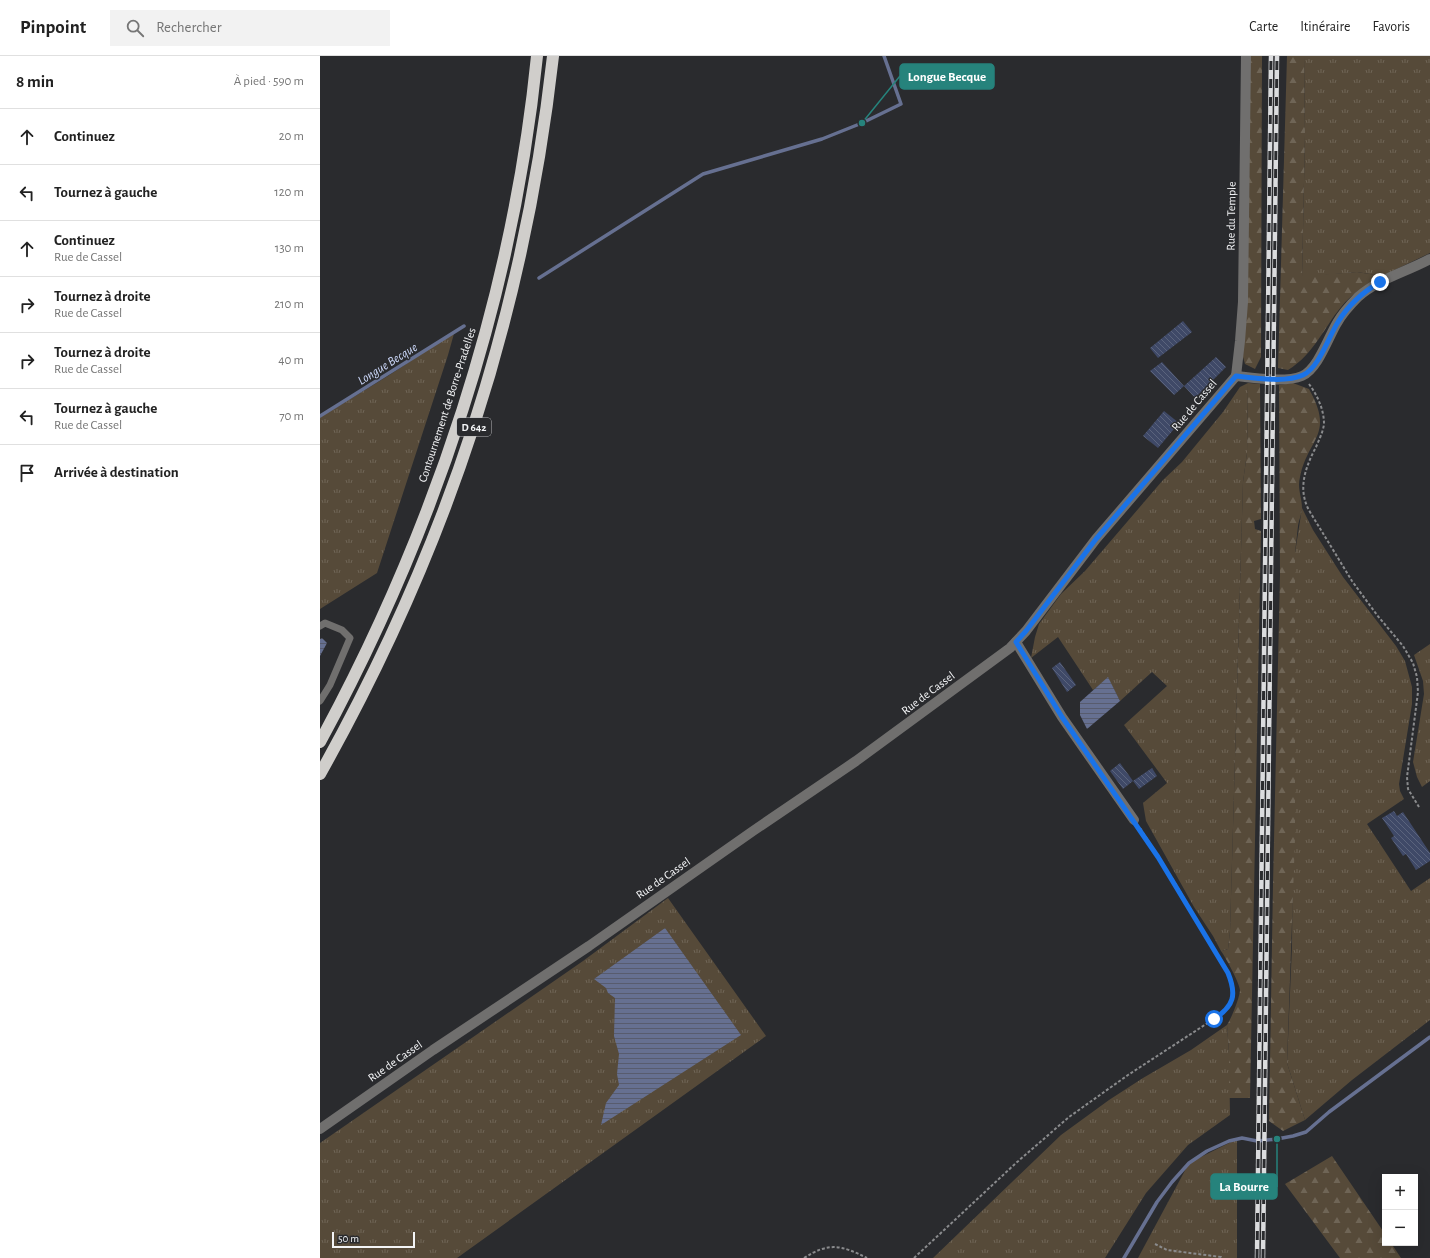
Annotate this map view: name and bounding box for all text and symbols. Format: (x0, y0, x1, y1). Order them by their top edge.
search box (110, 10, 390, 46)
icon: search (124, 17, 146, 39)
text: Pinpoint (20, 18, 86, 37)
text: Rechercher (156, 20, 222, 35)
text: Carte (1249, 20, 1278, 34)
text: Itinéraire (1300, 20, 1350, 34)
text: Favoris (1372, 20, 1410, 34)
callout: Longue Becque (900, 64, 994, 89)
text: Longue Becque (908, 71, 986, 84)
text: 8 min (16, 73, 54, 90)
text: À pied · 590 m (234, 75, 304, 88)
icon: ahead (16, 126, 38, 148)
text: Continuez (54, 129, 115, 144)
text: 20 m (279, 130, 304, 143)
street label: Rue du Temple (1224, 181, 1238, 251)
icon: left (16, 182, 38, 204)
text: Tournez à gauche (54, 185, 157, 200)
text: 120 m (274, 186, 304, 199)
text: Continuez (54, 233, 115, 248)
icon: ahead (16, 238, 38, 260)
text: 130 m (275, 242, 304, 255)
text: Rue de Cassel (54, 251, 122, 264)
route end (1371, 273, 1389, 291)
text: Tournez à droite (54, 289, 151, 304)
icon: right (16, 294, 38, 316)
text: 210 m (274, 298, 304, 311)
text: Rue de Cassel (54, 307, 122, 320)
street label: Contournement de Borre-Pradelles (416, 326, 478, 484)
water label: Longue Becque (356, 341, 420, 388)
text: Tournez à droite (54, 345, 151, 360)
icon: right (16, 350, 38, 372)
text: 40 m (278, 354, 304, 367)
text: Rue de Cassel (54, 363, 122, 376)
street label: Rue de Cassel (1169, 377, 1219, 433)
text: Tournez à gauche (54, 401, 157, 416)
icon: left (16, 406, 38, 428)
text: 70 m (279, 410, 304, 423)
road number: D 642 (457, 418, 491, 436)
text: Rue de Cassel (54, 419, 122, 432)
icon: arrive (16, 462, 38, 484)
text: Arrivée à destination (54, 465, 179, 480)
street label: Rue de Cassel (899, 669, 957, 717)
street label: Rue de Cassel (634, 855, 692, 901)
route start (1205, 1010, 1223, 1028)
street label: Rue de Cassel (366, 1038, 424, 1084)
callout: La Bourre (1211, 1174, 1277, 1199)
map controls (1382, 1174, 1418, 1246)
button: + (1382, 1174, 1418, 1210)
text: La Bourre (1219, 1181, 1269, 1194)
button: − (1382, 1210, 1418, 1246)
scale bar (332, 1230, 415, 1249)
text: 50 m (338, 1233, 359, 1244)

